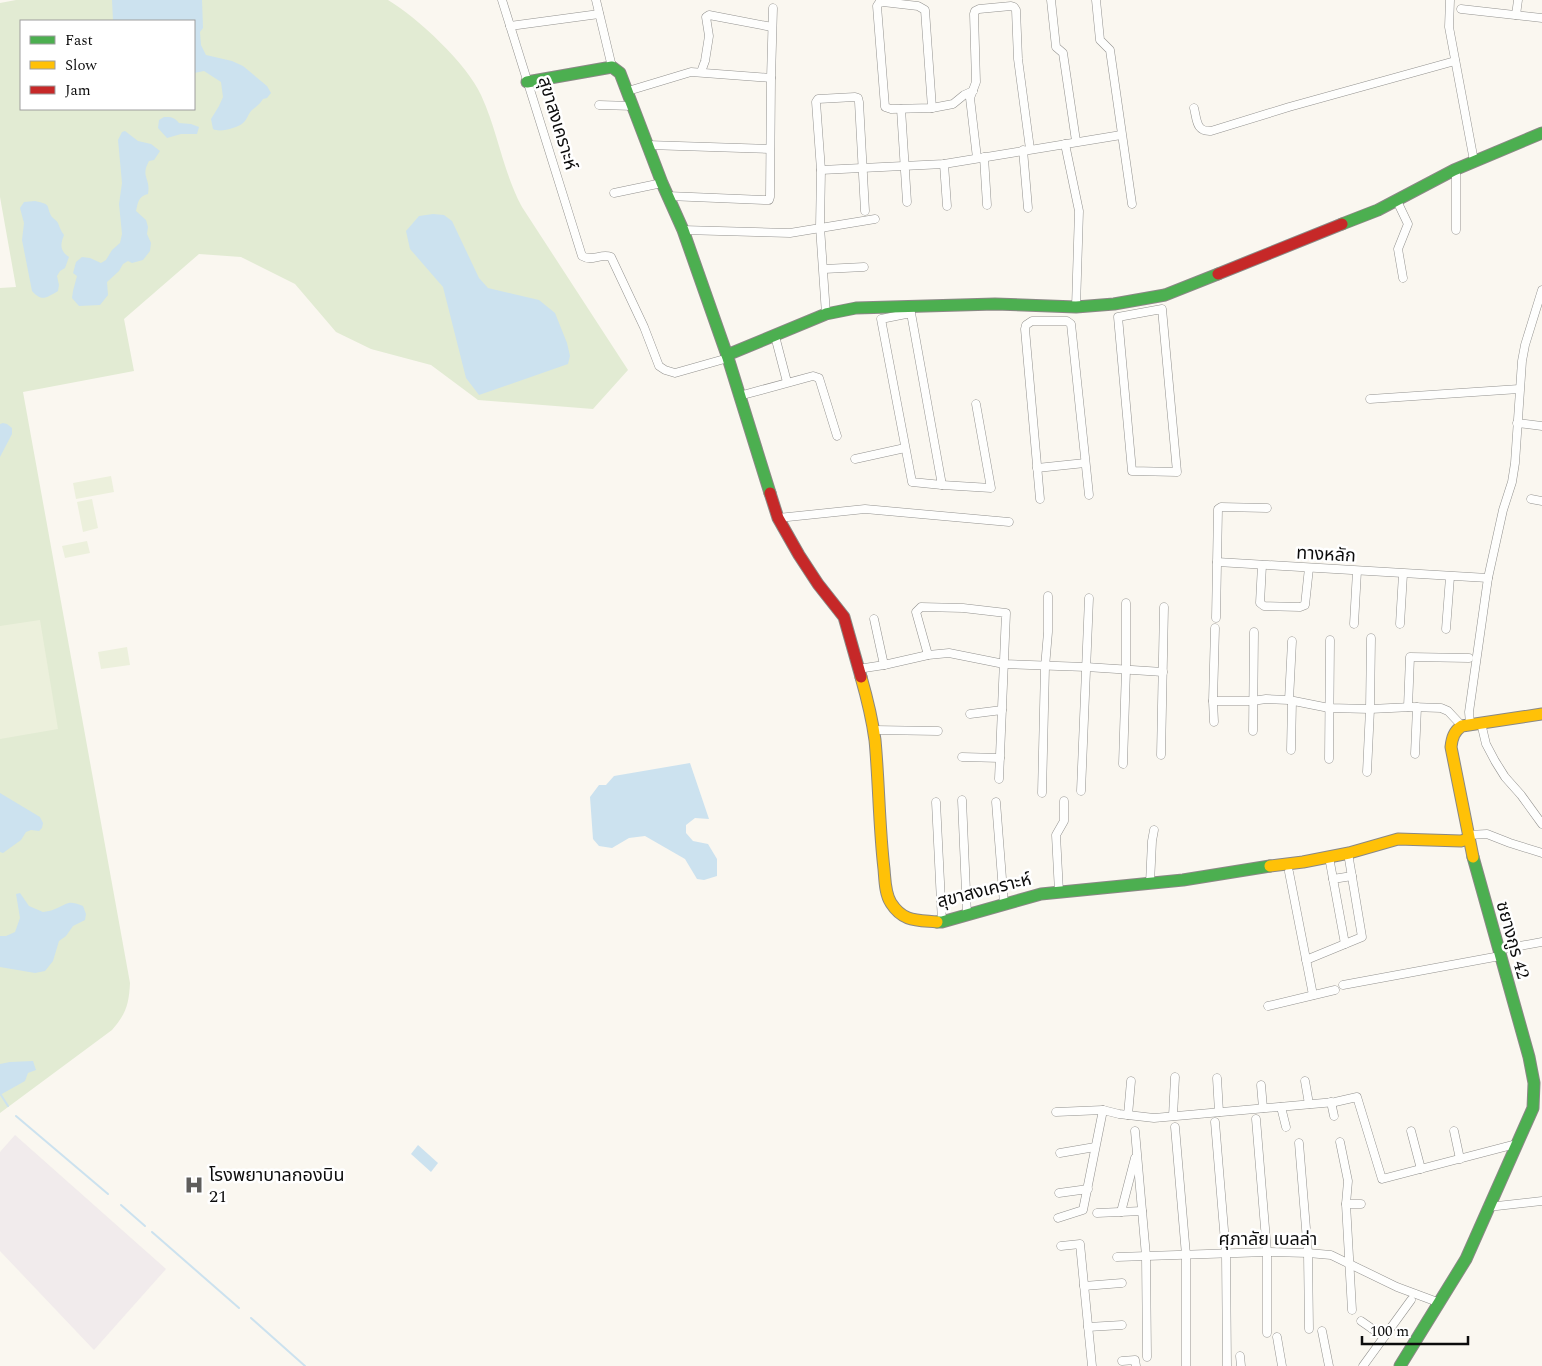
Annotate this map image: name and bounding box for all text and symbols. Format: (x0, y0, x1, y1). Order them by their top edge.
legend (20, 20, 195, 110)
text: Fast (65, 29, 93, 52)
text: Slow (65, 54, 97, 77)
street label: สุขาสงเคราะห์ (531, 73, 585, 174)
text: Jam (65, 79, 91, 102)
street label: ทางหลัก (1296, 539, 1356, 570)
street label: สุขาสงเคราะห์ (934, 866, 1035, 915)
street label: ชยางกูร 42 (1489, 898, 1536, 982)
place label: โรงพยาบาลกองบิน 21 (209, 1162, 345, 1210)
hospital icon: โรงพยาบาลกองบิน 21 (183, 1174, 205, 1196)
street label: ศุภาลัย เบลล่า (1219, 1226, 1317, 1253)
scale bar (1362, 1314, 1468, 1346)
text: 100 m (1370, 1320, 1409, 1343)

